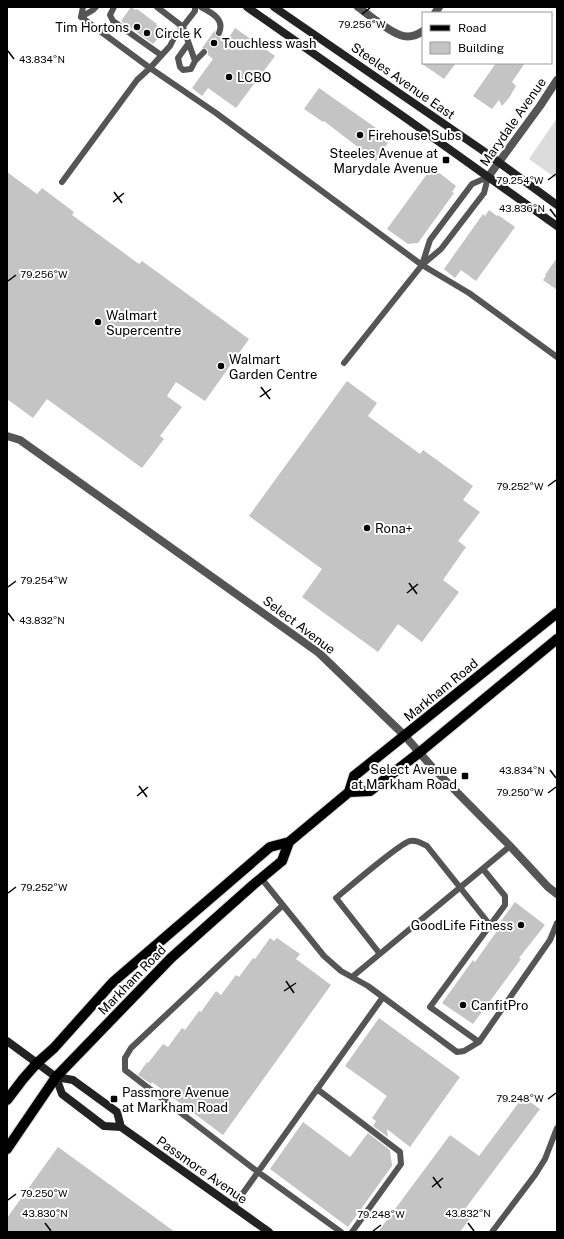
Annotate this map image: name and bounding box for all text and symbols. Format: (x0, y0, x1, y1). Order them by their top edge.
legend (422, 12, 552, 64)
text: 79.256°W (338, 18, 386, 30)
place label: Tim Hortons (55, 20, 129, 35)
text: Road (458, 21, 486, 35)
marker: Tim Hortons (132, 22, 142, 32)
place label: Circle K (155, 26, 202, 41)
marker: Circle K (142, 28, 152, 38)
place label: Touchless wash (222, 36, 316, 51)
marker: Touchless wash (209, 38, 219, 48)
street label: Steeles Avenue East (348, 40, 458, 122)
text: Building (458, 41, 504, 55)
text: 43.834°N (19, 53, 65, 65)
place label: LCBO (237, 70, 271, 85)
marker: LCBO (224, 72, 234, 82)
street label: Marydale Avenue (477, 75, 549, 169)
place label: Firehouse Subs (368, 128, 461, 143)
marker: Firehouse Subs (355, 130, 365, 140)
place label: Steeles Avenue at Marydale Avenue (330, 146, 438, 176)
marker: Steeles Avenue at Marydale Avenue (441, 155, 451, 165)
text: 79.254°W (496, 174, 544, 186)
text: 43.836°N (499, 202, 545, 214)
text: 79.256°W (20, 268, 68, 280)
place label: Walmart Supercentre (106, 308, 181, 338)
marker: Walmart Supercentre (93, 317, 103, 327)
place label: Walmart Garden Centre (229, 352, 317, 382)
marker: Walmart Garden Centre (216, 361, 226, 371)
text: 79.252°W (497, 480, 544, 492)
place label: Rona+ (375, 521, 413, 536)
marker: Rona+ (362, 523, 372, 533)
text: 79.254°W (20, 574, 68, 586)
street label: Select Avenue (260, 593, 338, 657)
text: 43.832°N (19, 614, 65, 626)
street label: Markham Road (401, 656, 481, 724)
place label: Select Avenue at Markham Road (351, 762, 457, 792)
text: 43.834°N (499, 764, 545, 776)
marker: Select Avenue at Markham Road (460, 771, 470, 781)
text: 79.250°W (496, 786, 544, 798)
text: 79.252°W (21, 881, 68, 893)
place label: GoodLife Fitness (411, 918, 513, 933)
marker: GoodLife Fitness (516, 920, 526, 930)
street label: Markham Road (95, 942, 169, 1018)
place label: CanfitPro (471, 998, 528, 1013)
marker: CanfitPro (458, 1000, 468, 1010)
place label: Passmore Avenue at Markham Road (122, 1085, 229, 1115)
text: 79.248°W (496, 1092, 544, 1104)
marker: Passmore Avenue at Markham Road (109, 1094, 119, 1104)
street label: Passmore Avenue (154, 1133, 250, 1207)
text: 79.250°W (20, 1187, 68, 1199)
text: 43.830°N (22, 1207, 68, 1219)
text: 43.832°N (445, 1207, 491, 1219)
text: 79.248°W (357, 1208, 405, 1220)

